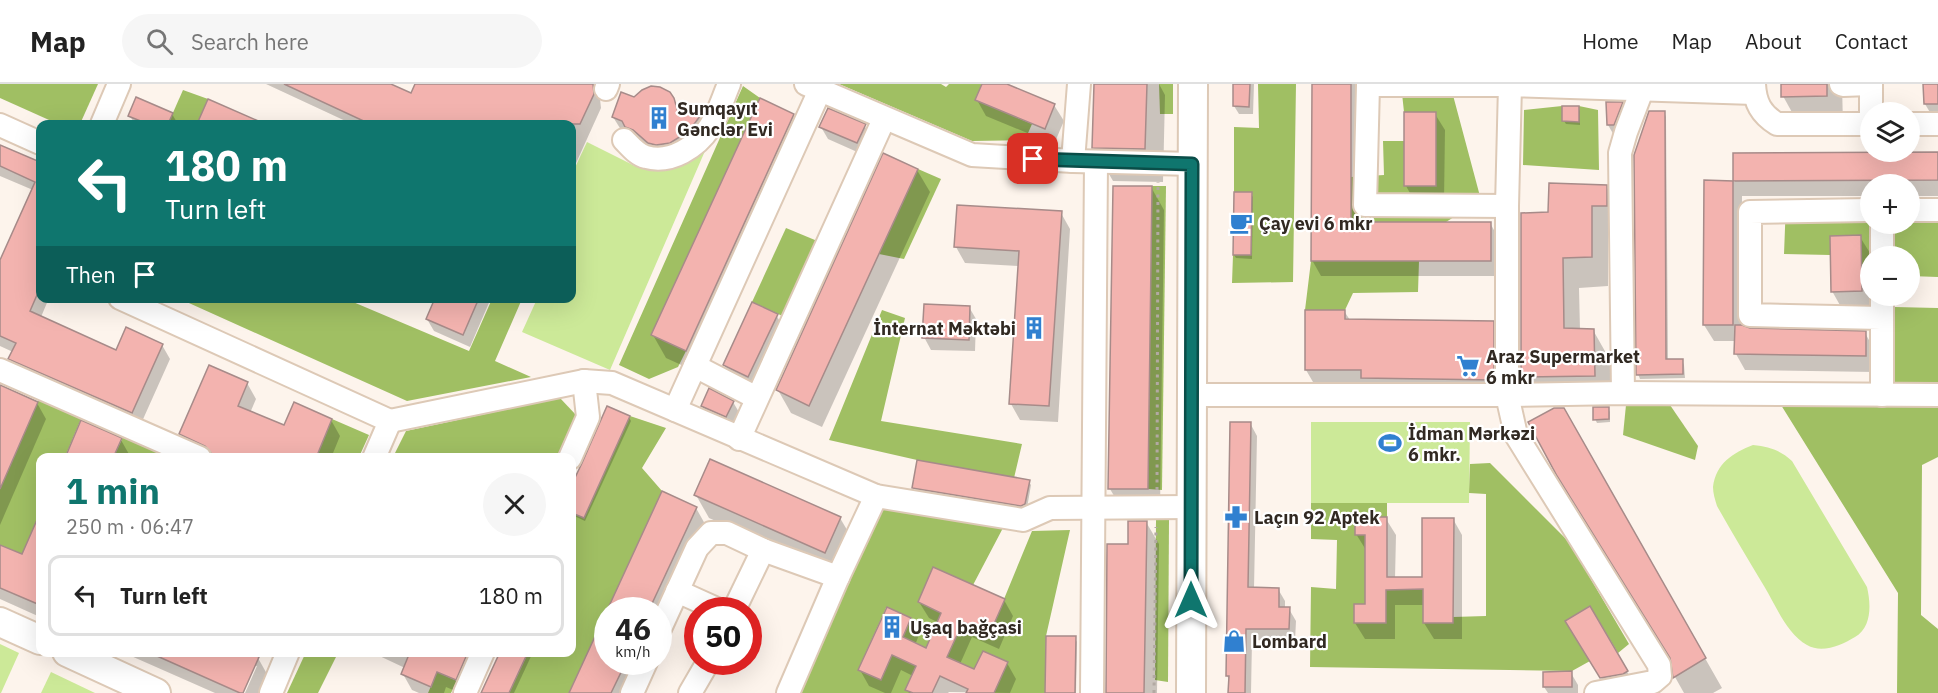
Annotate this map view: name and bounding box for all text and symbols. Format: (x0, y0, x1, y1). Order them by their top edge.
search box (122, 14, 542, 68)
text: Map (30, 23, 86, 60)
icon: search (143, 25, 176, 58)
text: Search here (191, 27, 309, 56)
text: Home (1582, 27, 1639, 55)
text: Map (1672, 27, 1712, 55)
text: About (1745, 27, 1802, 55)
text: Contact (1835, 27, 1908, 55)
place label: Sumqayıt Gənclər Evi (677, 97, 773, 141)
map controls (1860, 102, 1920, 306)
button: layers (1860, 102, 1920, 162)
building icon: Sumqayıt Gənclər Evi (646, 105, 672, 131)
pin (1007, 133, 1058, 184)
text: 180 m (165, 138, 288, 193)
icon: arrive (1016, 142, 1049, 175)
icon: left (66, 144, 144, 222)
button: + (1860, 174, 1920, 234)
text: Turn left (165, 191, 266, 226)
cafe icon: Çay evi 6 mkr (1228, 210, 1254, 236)
place label: Çay evi 6 mkr (1259, 212, 1372, 235)
button: − (1860, 246, 1920, 306)
icon: arrive (128, 258, 161, 291)
text: Then (66, 260, 116, 289)
building icon: İnternat Məktəbi (1021, 315, 1047, 341)
place label: İnternat Məktəbi (873, 317, 1016, 340)
place label: Araz Supermarket 6 mkr (1486, 345, 1640, 389)
supermarket icon: Araz Supermarket 6 mkr (1455, 353, 1481, 379)
place label: İdman Mәrkәzi 6 mkr. (1408, 422, 1535, 466)
sports icon: İdman Mәrkәzi 6 mkr. (1377, 430, 1403, 456)
text: 1 min (66, 467, 160, 514)
button: close (483, 473, 546, 536)
pharmacy icon: Laçın 92 Aptek (1223, 504, 1249, 530)
place label: Laçın 92 Aptek (1254, 506, 1380, 529)
text: 250 m · 06:47 (66, 513, 194, 540)
position arrow (1159, 568, 1223, 632)
icon: left (69, 579, 102, 612)
text: Turn left (120, 581, 208, 610)
text: 180 m (479, 581, 543, 610)
speed limit sign: 50 (684, 597, 762, 675)
text: 46 (615, 609, 651, 648)
building icon: Uşaq bağçasi (879, 614, 905, 640)
place label: Uşaq bağçasi (910, 616, 1022, 639)
shop icon: Lombard (1221, 628, 1247, 654)
place label: Lombard (1252, 630, 1327, 653)
text: km/h (615, 642, 651, 661)

